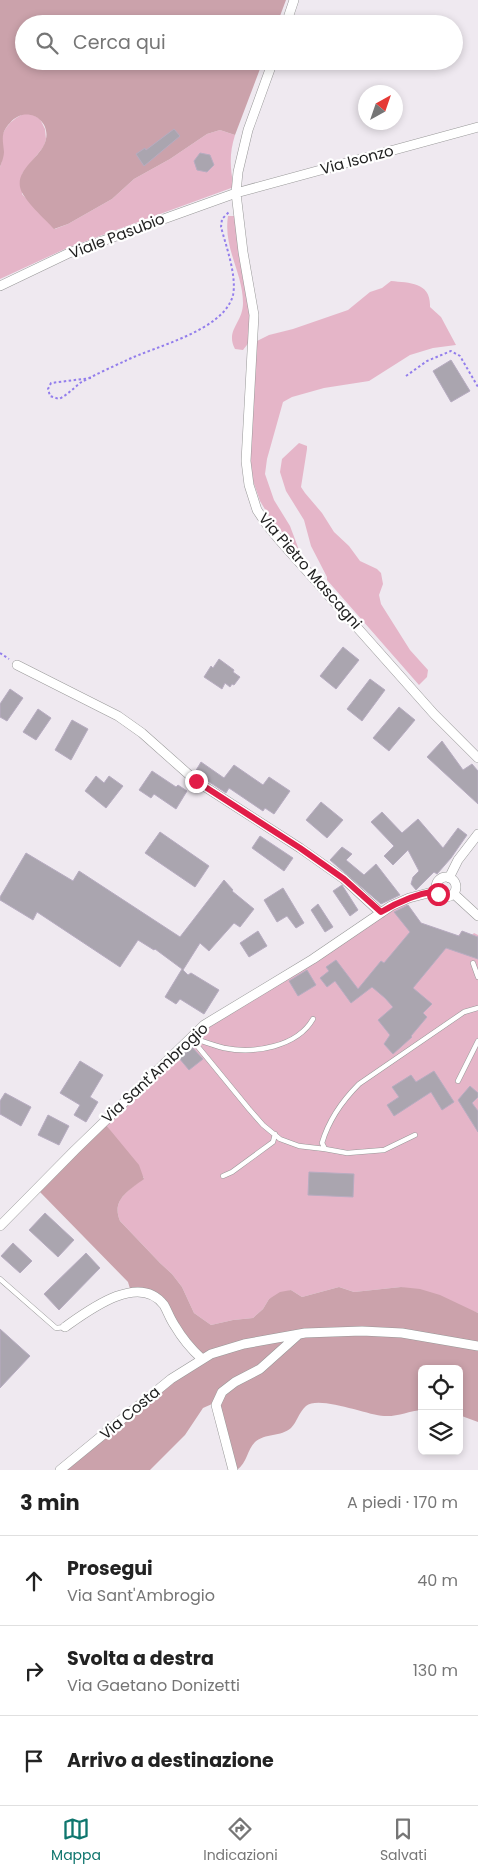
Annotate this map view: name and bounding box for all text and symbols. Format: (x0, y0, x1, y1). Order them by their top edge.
search box (15, 15, 463, 70)
icon: search (33, 29, 61, 57)
text: Cerca qui (73, 29, 166, 56)
north arrow (358, 85, 403, 130)
street label: Via Isonzo (318, 140, 396, 179)
street label: Viale Pasubio (66, 208, 168, 263)
street label: Via Pietro Mascagni (254, 508, 367, 633)
route end (185, 770, 208, 793)
route start (427, 883, 450, 906)
street label: Via Sant'Ambrogio (97, 1018, 213, 1128)
map controls (418, 1365, 463, 1455)
button: locate (418, 1365, 463, 1410)
street label: Via Costa (95, 1381, 164, 1444)
button: layers (418, 1410, 463, 1455)
text: 3 min (20, 1488, 80, 1517)
text: A piedi · 170 m (347, 1491, 458, 1514)
text: Prosegui (67, 1555, 153, 1582)
icon: ahead (20, 1567, 48, 1595)
text: 40 m (417, 1569, 458, 1592)
text: Via Sant'Ambrogio (67, 1584, 215, 1607)
text: Svolta a destra (67, 1645, 214, 1672)
icon: right (20, 1657, 48, 1685)
text: 130 m (413, 1659, 458, 1682)
text: Via Gaetano Donizetti (67, 1674, 240, 1697)
icon: arrive (20, 1747, 48, 1775)
text: Arrivo a destinazione (67, 1747, 274, 1774)
tab: Mappa (51, 1815, 101, 1866)
tab: Indicazioni (203, 1815, 278, 1866)
tab: Salvati (380, 1815, 427, 1866)

